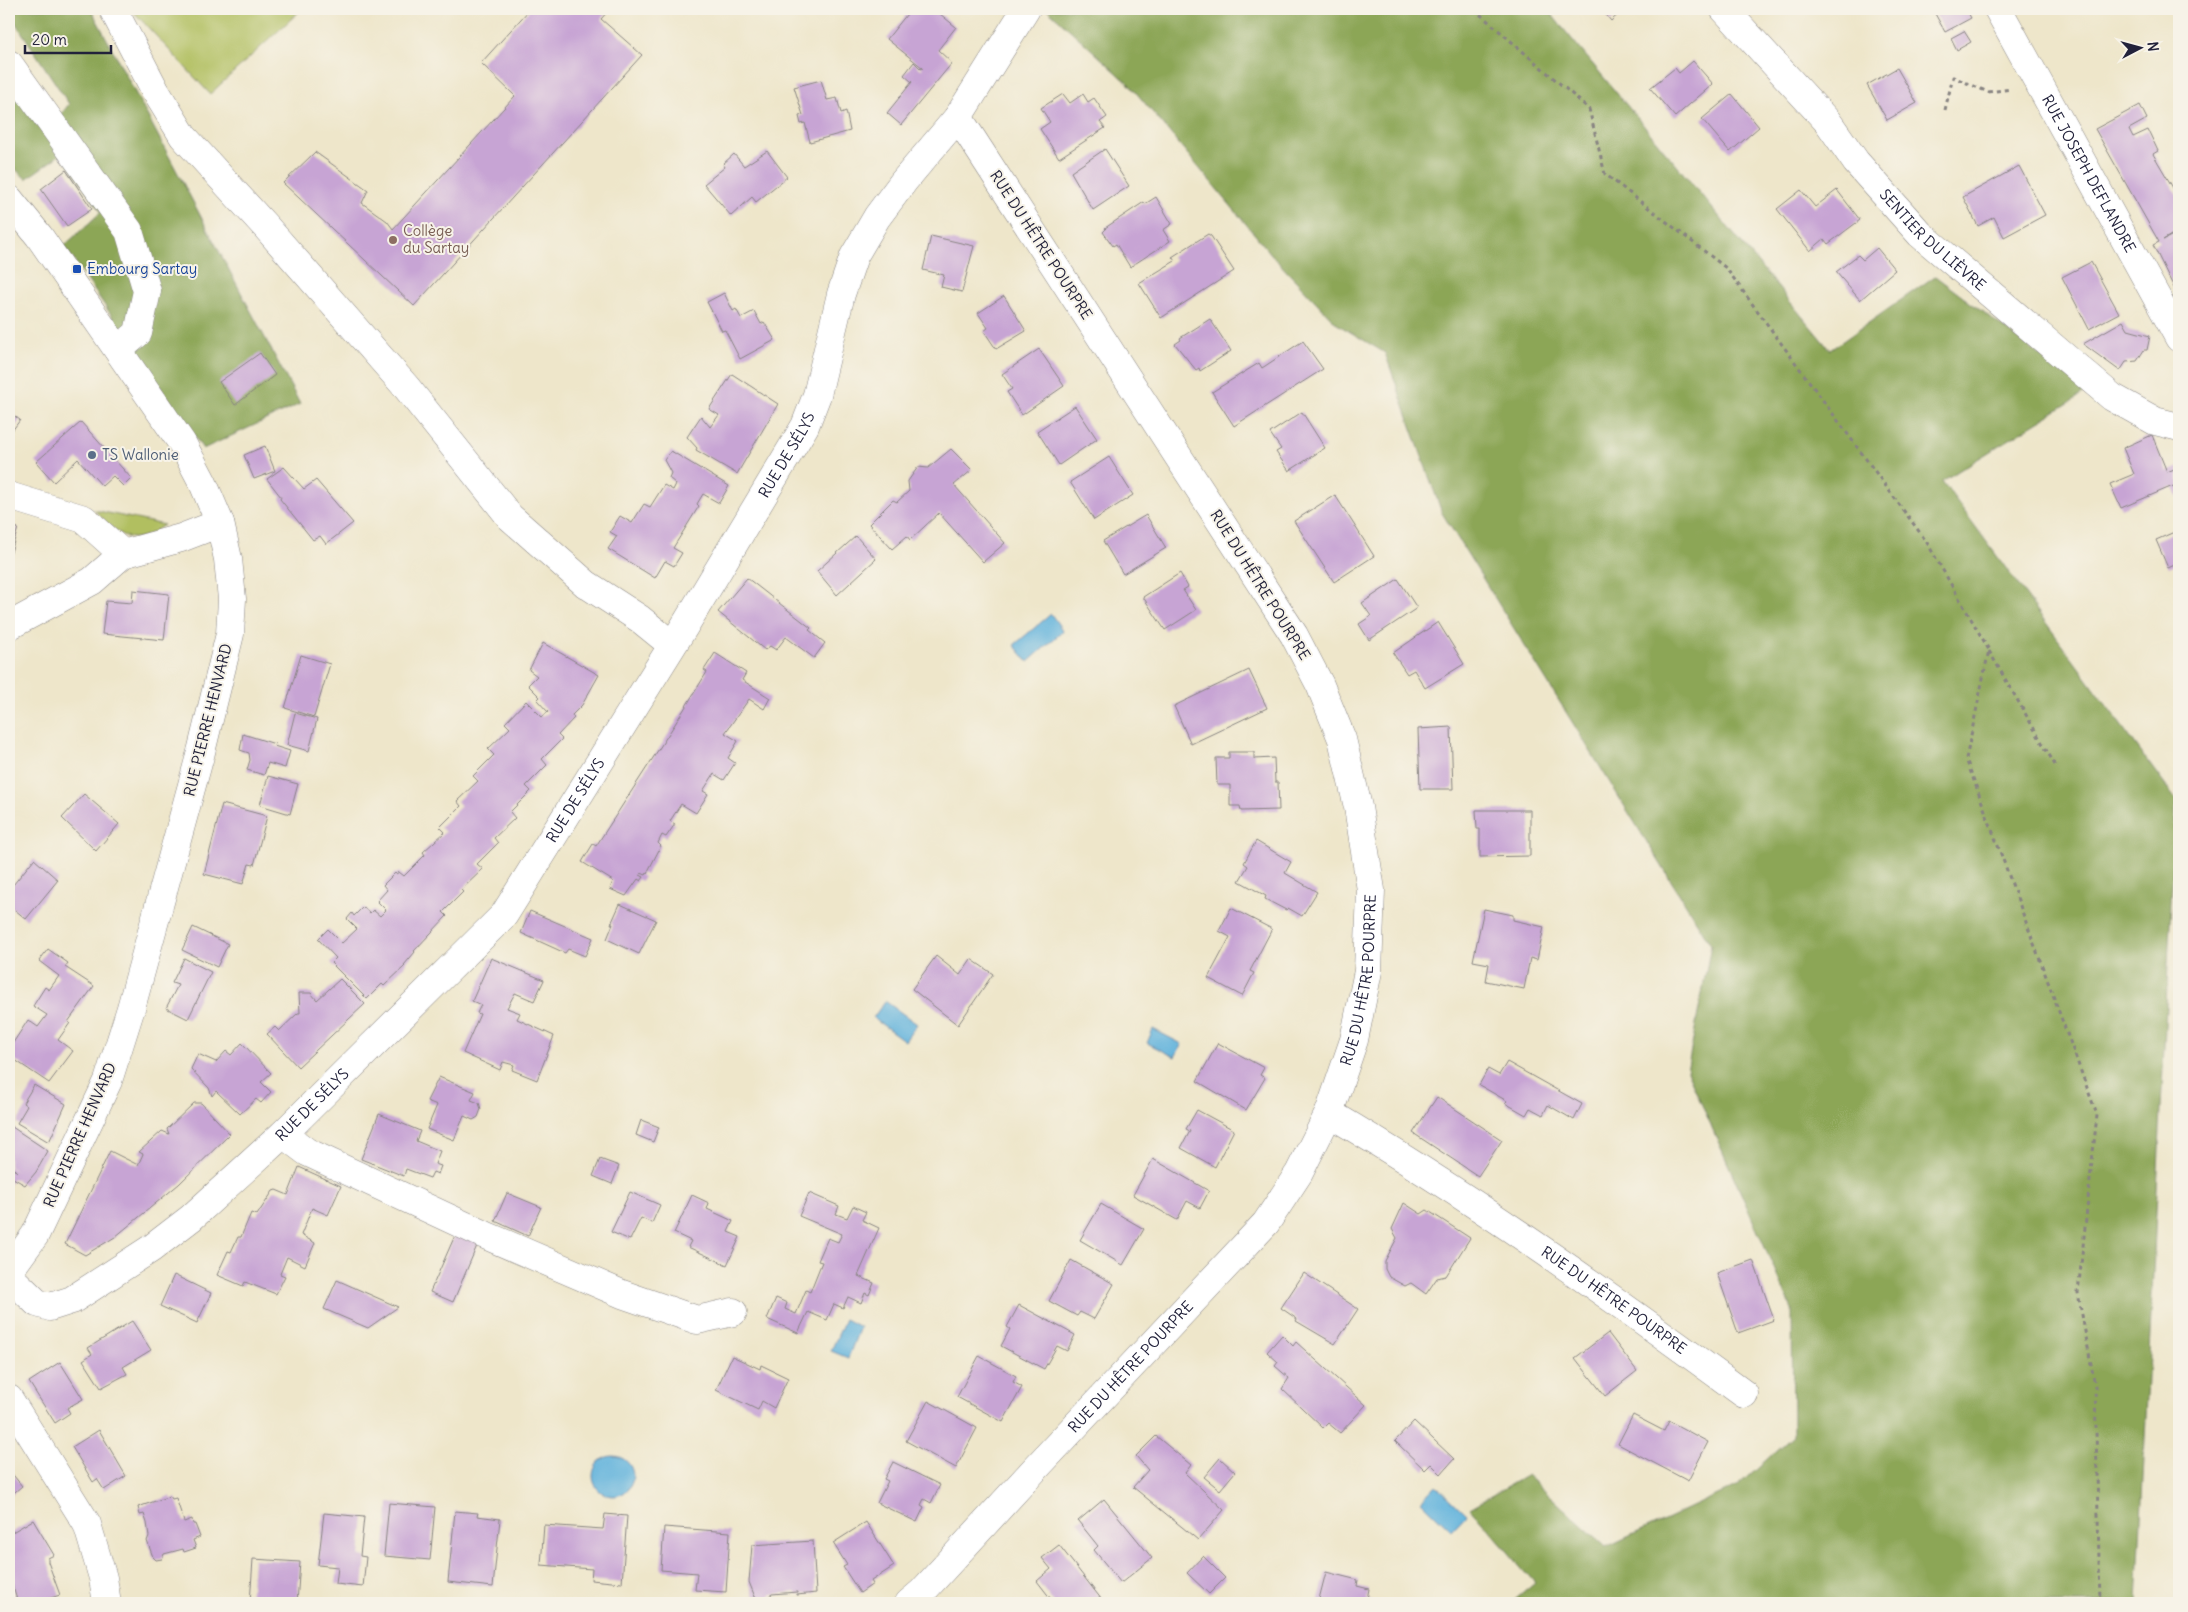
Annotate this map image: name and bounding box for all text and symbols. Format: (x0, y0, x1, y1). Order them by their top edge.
scale bar (25, 22, 111, 54)
north arrow (2116, 22, 2166, 72)
text: 20 m (32, 30, 67, 49)
text: N (2143, 41, 2162, 52)
street label: RUE JOSEPH DEFLANDRE (2038, 91, 2140, 256)
street label: RUE DU HÊTRE POURPRE (986, 167, 1097, 323)
street label: SENTIER DU LIÈVRE (1876, 185, 1990, 295)
place label: Collège du Sartay (403, 221, 469, 257)
marker: Collège du Sartay (387, 234, 399, 246)
place label: Embourg Sartay (87, 259, 197, 278)
marker: Embourg Sartay (71, 263, 83, 275)
street label: RUE DE SÉLYS (754, 410, 818, 501)
place label: TS Wallonie (102, 445, 179, 464)
marker: TS Wallonie (86, 449, 98, 461)
street label: RUE DU HÊTRE POURPRE (1206, 506, 1315, 664)
street label: RUE PIERRE HENVARD (179, 642, 236, 798)
street label: RUE DE SÉLYS (542, 754, 609, 846)
street label: RUE DU HÊTRE POURPRE (1336, 894, 1380, 1068)
street label: RUE PIERRE HENVARD (39, 1059, 120, 1210)
street label: RUE DE SÉLYS (271, 1064, 353, 1145)
street label: RUE DU HÊTRE POURPRE (1538, 1242, 1691, 1358)
street label: RUE DU HÊTRE POURPRE (1064, 1297, 1197, 1437)

